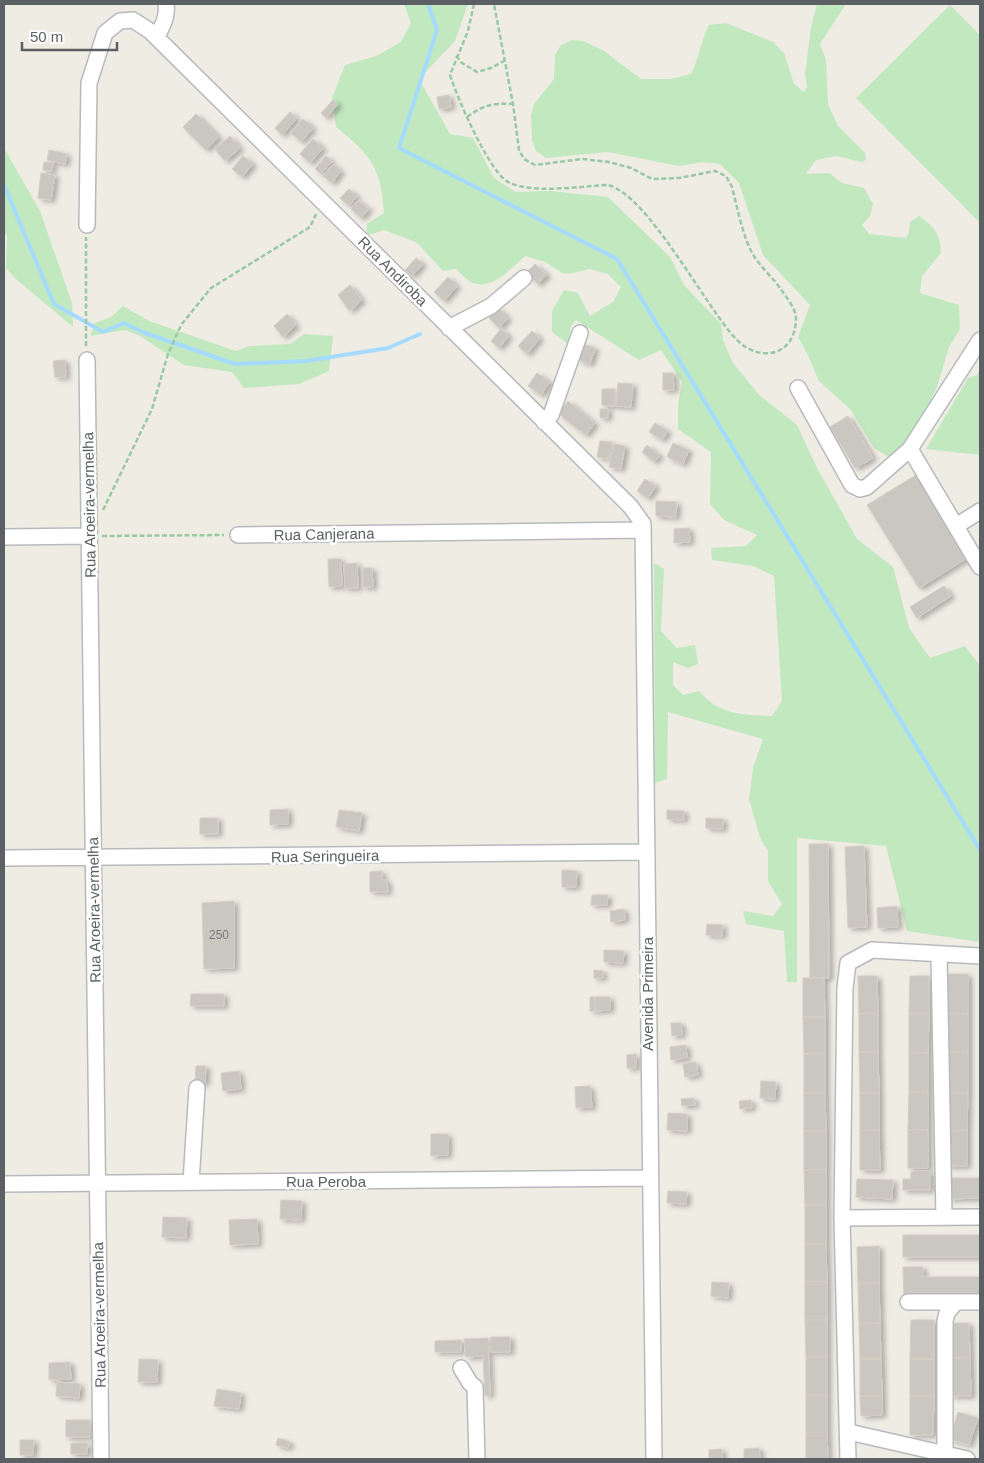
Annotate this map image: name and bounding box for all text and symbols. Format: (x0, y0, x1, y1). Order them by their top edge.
scale bar (22, 20, 118, 52)
text: 50 m (30, 28, 63, 45)
street label: Rua Andiroba (355, 233, 432, 310)
street label: Rua Aroeira-vermelha (79, 431, 99, 578)
street label: Rua Canjerana (273, 525, 375, 543)
street label: Rua Aroeira-vermelha (84, 836, 104, 983)
street label: Rua Seringueira (271, 847, 380, 865)
house number: 250 (209, 928, 229, 942)
street label: Avenida Primeira (639, 936, 656, 1051)
street label: Rua Peroba (286, 1173, 367, 1190)
street label: Rua Aroeira-vermelha (89, 1241, 109, 1388)

